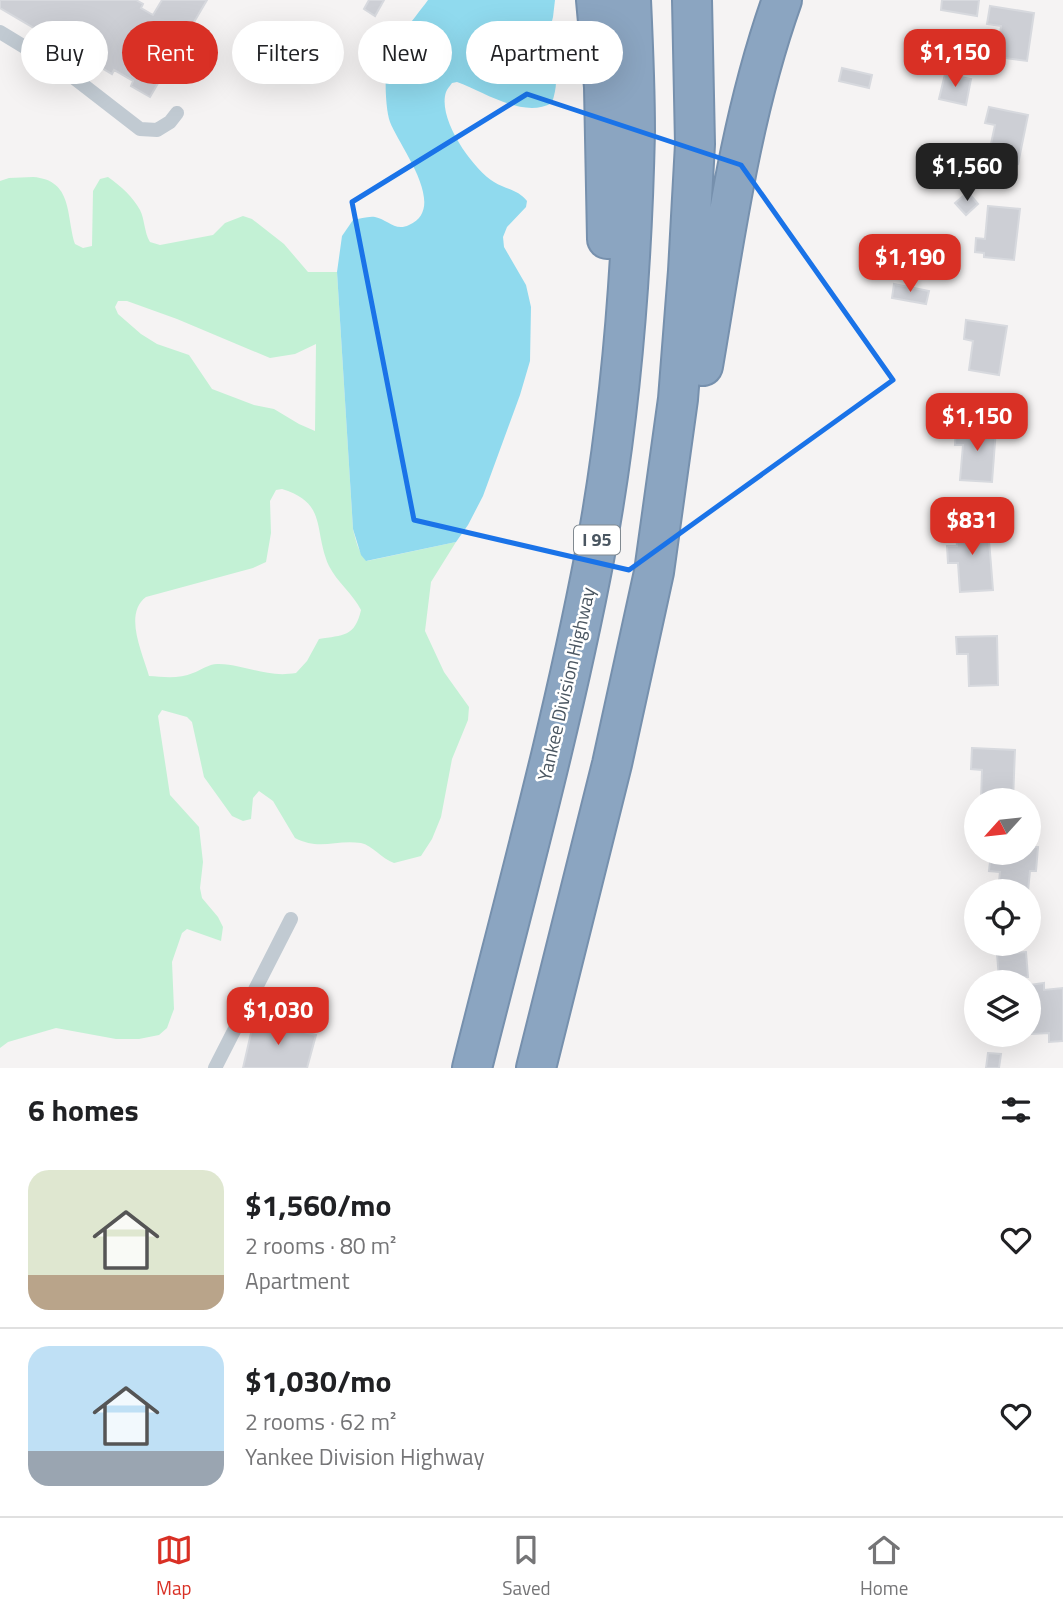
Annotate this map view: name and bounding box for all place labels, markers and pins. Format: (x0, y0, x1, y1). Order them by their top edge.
pin: $1,150 (898, 29, 1012, 89)
pin: $1,560 (910, 144, 1024, 203)
pin: $1,190 (853, 234, 967, 294)
pin: $1,150 (920, 393, 1034, 453)
pin: $831 (931, 498, 1013, 557)
pin: $1,030 (221, 988, 335, 1047)

